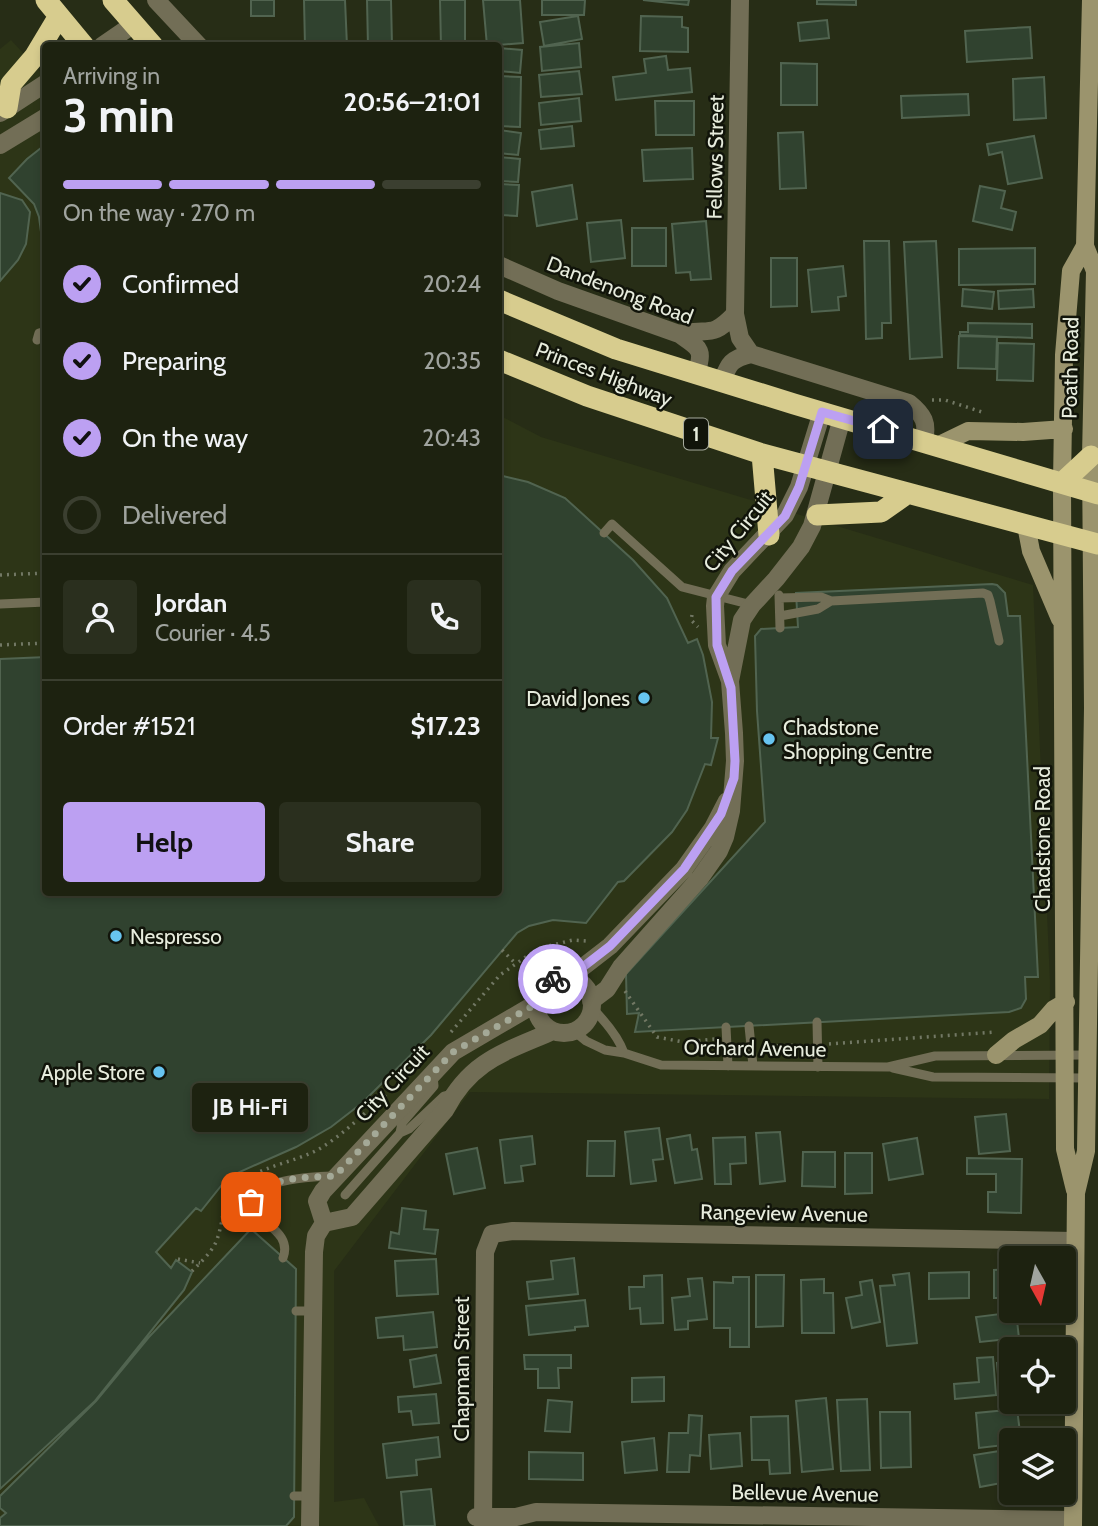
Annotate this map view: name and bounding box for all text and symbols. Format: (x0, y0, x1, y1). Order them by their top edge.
text: Arriving in (63, 62, 160, 90)
text: 20:56–21:01 (343, 86, 481, 118)
text: 3 min (63, 88, 175, 144)
street label: Fellows Street (701, 94, 729, 220)
text: On the way · 270 m (63, 199, 255, 227)
street label: Dandenong Road (543, 251, 697, 329)
icon: check (63, 265, 101, 303)
text: Confirmed (122, 268, 239, 300)
text: 20:24 (423, 270, 481, 298)
street label: Poath Road (1057, 317, 1083, 419)
street label: Princes Highway (532, 336, 676, 412)
icon: check (63, 342, 101, 380)
text: Preparing (122, 345, 226, 377)
text: 20:35 (423, 347, 481, 375)
pin (853, 399, 913, 459)
icon: home (864, 410, 902, 448)
road number: 1 (684, 418, 708, 449)
icon: check (63, 419, 101, 457)
text: On the way (122, 422, 248, 454)
text: 20:43 (422, 424, 481, 452)
street label: City Circuit (698, 485, 778, 577)
text: Delivered (122, 499, 227, 531)
button: person (63, 580, 137, 654)
button: phone (407, 580, 481, 654)
text: Jordan (155, 587, 227, 619)
text: Courier · 4.5 (155, 619, 271, 647)
place label: David Jones (526, 686, 630, 711)
marker: David Jones (636, 690, 652, 706)
text: Order #1521 (63, 710, 195, 742)
text: $17.23 (410, 710, 481, 742)
place label: Chadstone Shopping Centre (783, 715, 932, 764)
marker: Chadstone Shopping Centre (761, 731, 777, 747)
street label: Chadstone Road (1030, 766, 1055, 912)
button: Help (63, 802, 265, 882)
button: Share (279, 802, 481, 882)
place label: Nespresso (130, 924, 222, 949)
marker: Nespresso (108, 928, 124, 944)
courier (518, 944, 588, 1014)
icon: bike (534, 960, 572, 998)
street label: Orchard Avenue (683, 1034, 827, 1062)
street label: City Circuit (350, 1039, 434, 1127)
place label: Apple Store (41, 1060, 145, 1085)
marker: Apple Store (151, 1064, 167, 1080)
callout: JB Hi-Fi (193, 1083, 309, 1132)
text: JB Hi-Fi (212, 1093, 288, 1121)
pin (221, 1172, 281, 1232)
icon: bag (232, 1183, 270, 1221)
street label: Rangeview Avenue (700, 1199, 868, 1227)
north arrow (999, 1246, 1076, 1323)
map controls (999, 1246, 1076, 1505)
street label: Chapman Street (449, 1296, 474, 1442)
button: locate (999, 1337, 1076, 1414)
button: layers (999, 1428, 1076, 1505)
street label: Bellevue Avenue (731, 1479, 879, 1507)

